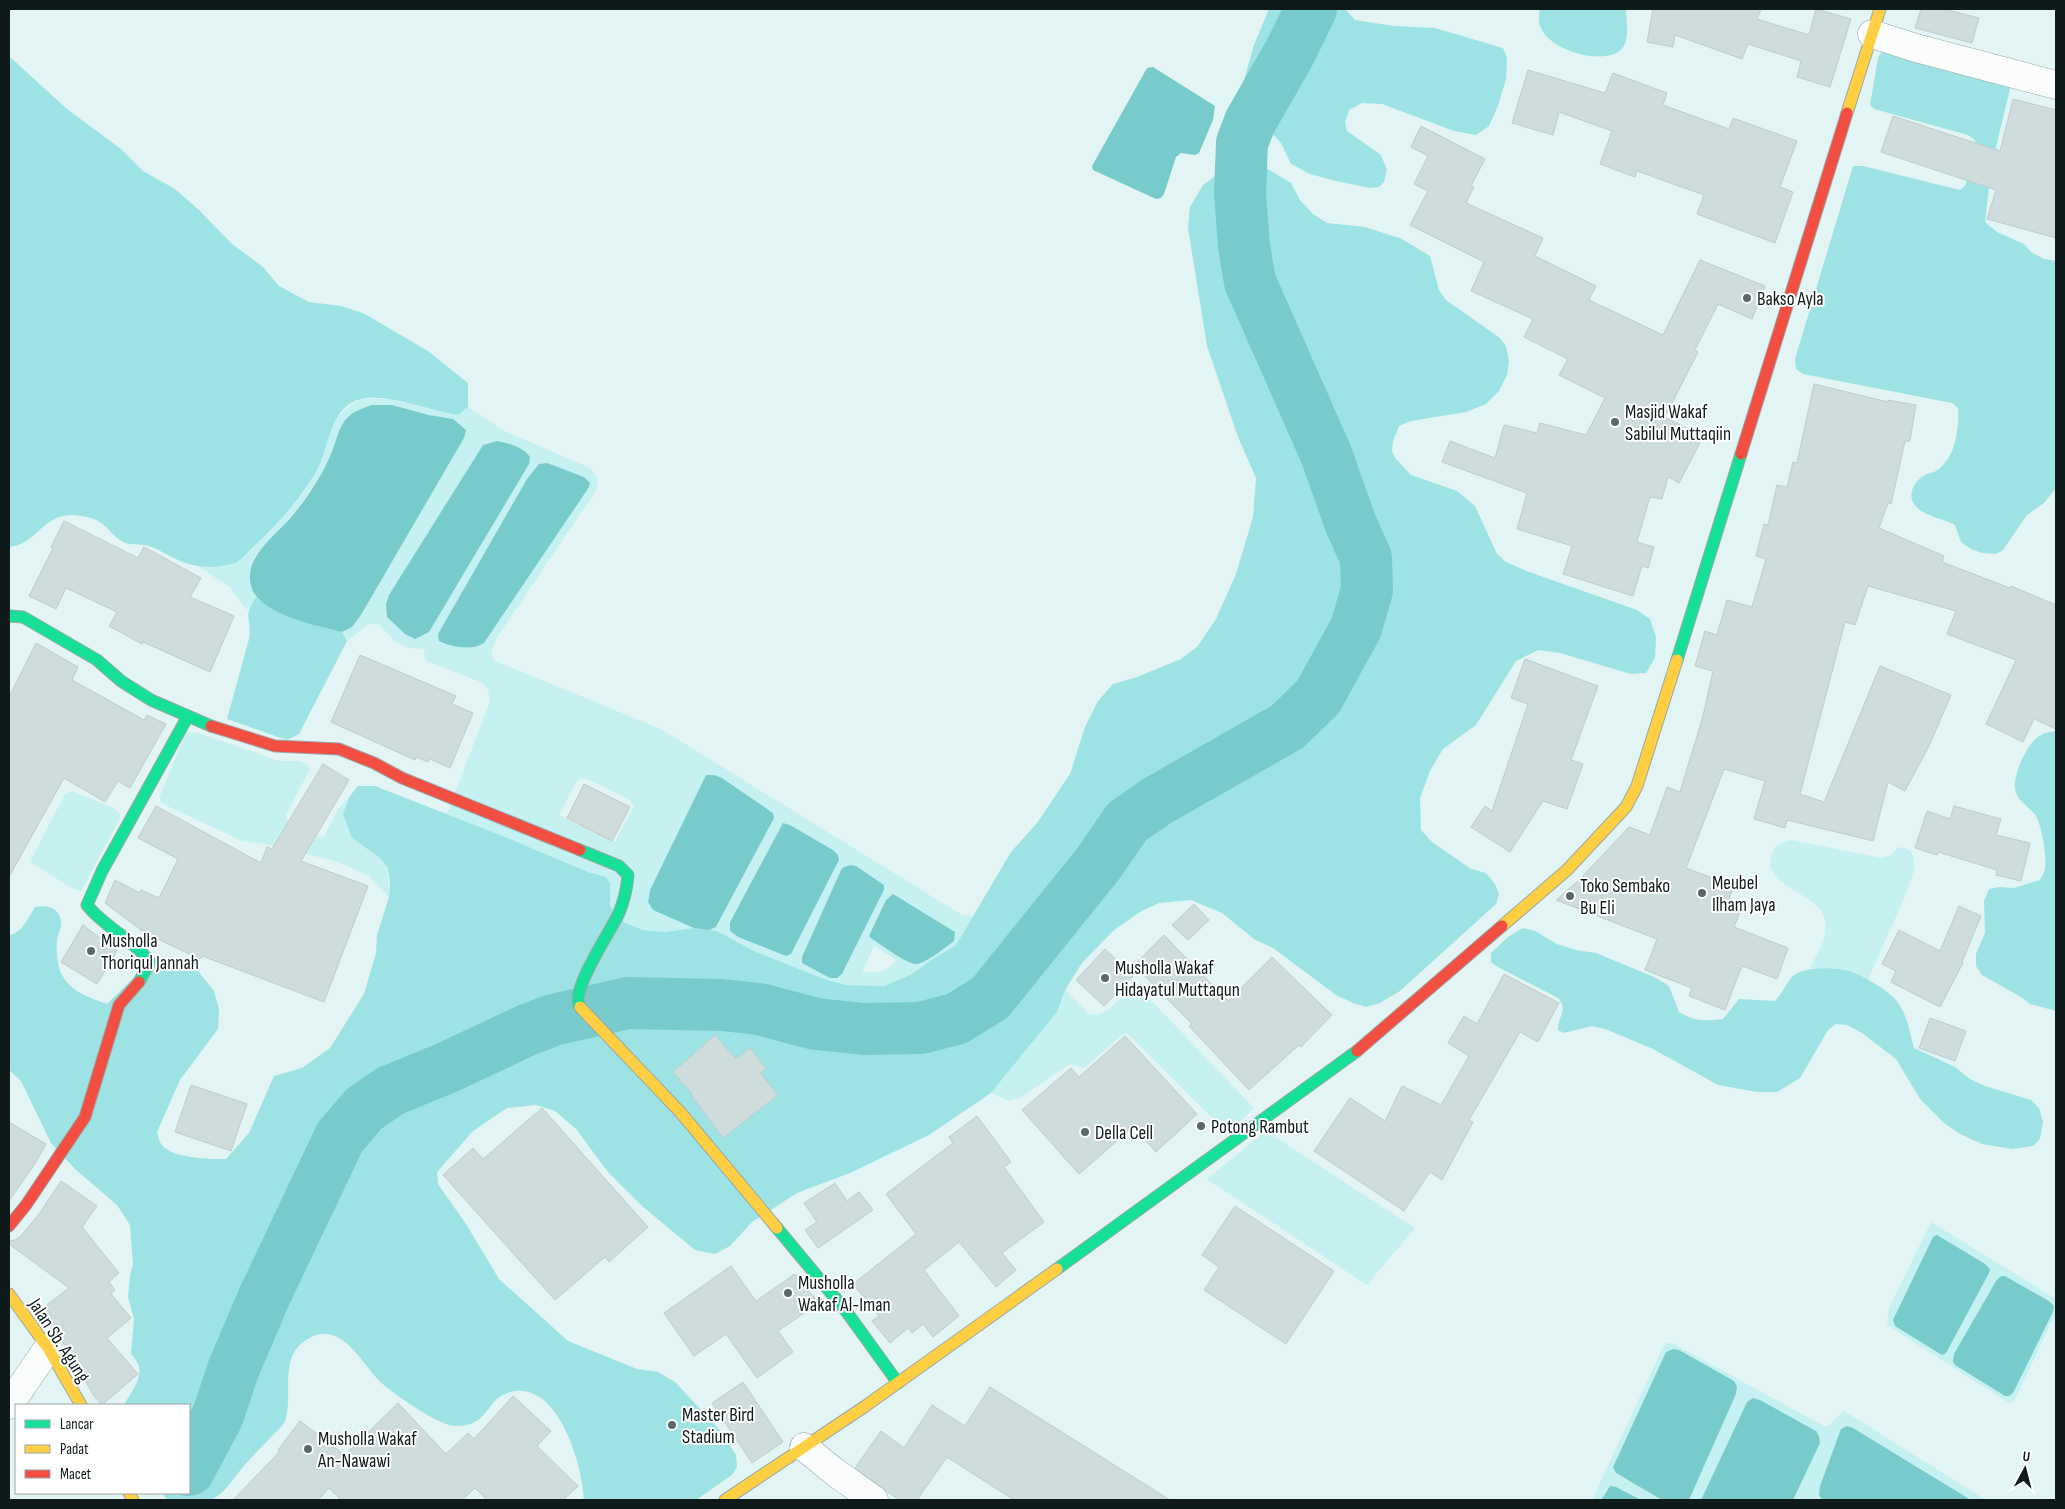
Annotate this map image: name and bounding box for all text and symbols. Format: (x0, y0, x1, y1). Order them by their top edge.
place label: Bakso Ayla (1757, 288, 1824, 311)
marker: Bakso Ayla (1741, 292, 1753, 304)
place label: Masjid Wakaf Sabilul Muttaqiin (1625, 401, 1731, 446)
marker: Masjid Wakaf Sabilul Muttaqiin (1609, 416, 1621, 428)
place label: Meubel Ilham Jaya (1712, 872, 1775, 917)
place label: Toko Sembako Bu Eli (1580, 875, 1670, 920)
marker: Meubel Ilham Jaya (1696, 887, 1708, 899)
marker: Toko Sembako Bu Eli (1564, 890, 1576, 902)
place label: Musholla Thoriqul Jannah (101, 930, 199, 975)
marker: Musholla Thoriqul Jannah (85, 945, 97, 957)
place label: Musholla Wakaf Hidayatul Muttaqun (1115, 957, 1240, 1002)
marker: Musholla Wakaf Hidayatul Muttaqun (1099, 972, 1111, 984)
place label: Potong Rambut (1211, 1116, 1309, 1139)
marker: Potong Rambut (1195, 1120, 1207, 1132)
place label: Della Cell (1095, 1122, 1153, 1145)
marker: Della Cell (1079, 1126, 1091, 1138)
place label: Musholla Wakaf Al-Iman (798, 1272, 891, 1317)
marker: Musholla Wakaf Al-Iman (782, 1287, 794, 1299)
street label: Jalan Sb. Agung (23, 1294, 95, 1387)
legend (15, 1404, 190, 1494)
place label: Master Bird Stadium (682, 1404, 754, 1449)
text: Lancar (60, 1415, 94, 1434)
marker: Master Bird Stadium (666, 1419, 678, 1431)
place label: Musholla Wakaf An-Nawawi (317, 1428, 417, 1473)
text: Padat (60, 1440, 89, 1459)
marker: Musholla Wakaf An-Nawawi (302, 1443, 314, 1455)
north arrow (2000, 1444, 2050, 1494)
text: U (2022, 1448, 2031, 1465)
text: Macet (60, 1465, 92, 1484)

